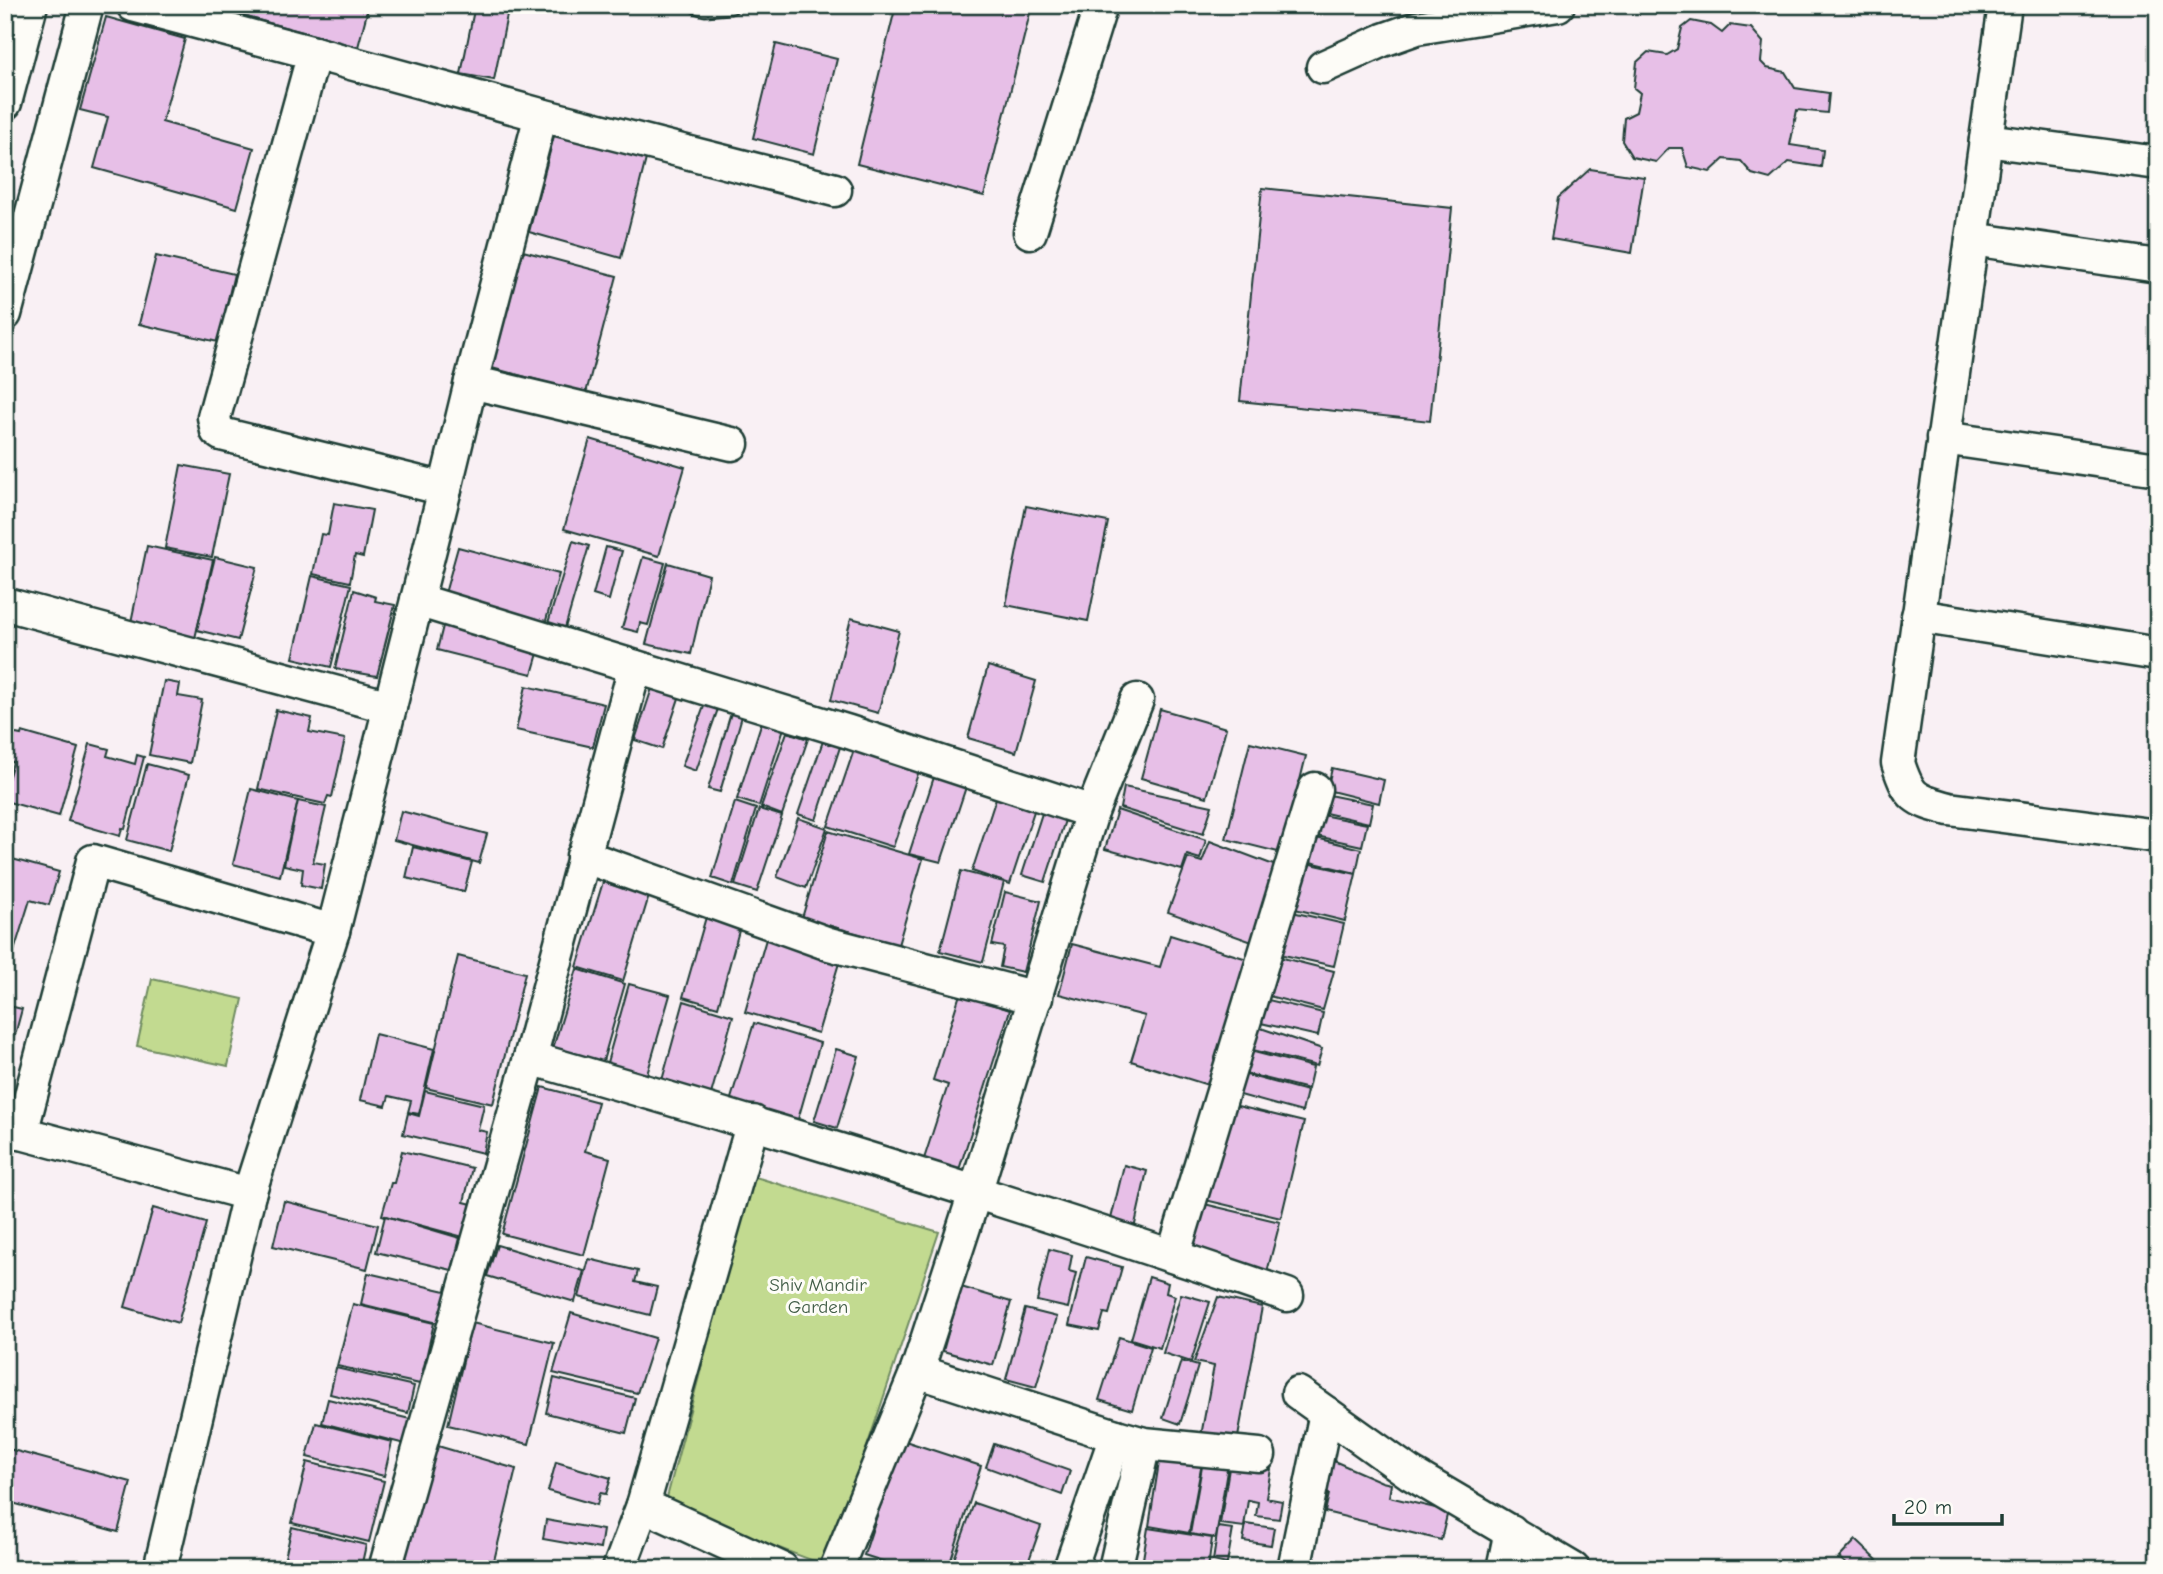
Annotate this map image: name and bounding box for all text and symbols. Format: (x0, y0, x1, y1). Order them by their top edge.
park label: Shiv Mandir Garden (769, 1274, 867, 1318)
scale bar (1894, 1483, 2002, 1527)
text: 20 m (1904, 1495, 1952, 1519)

